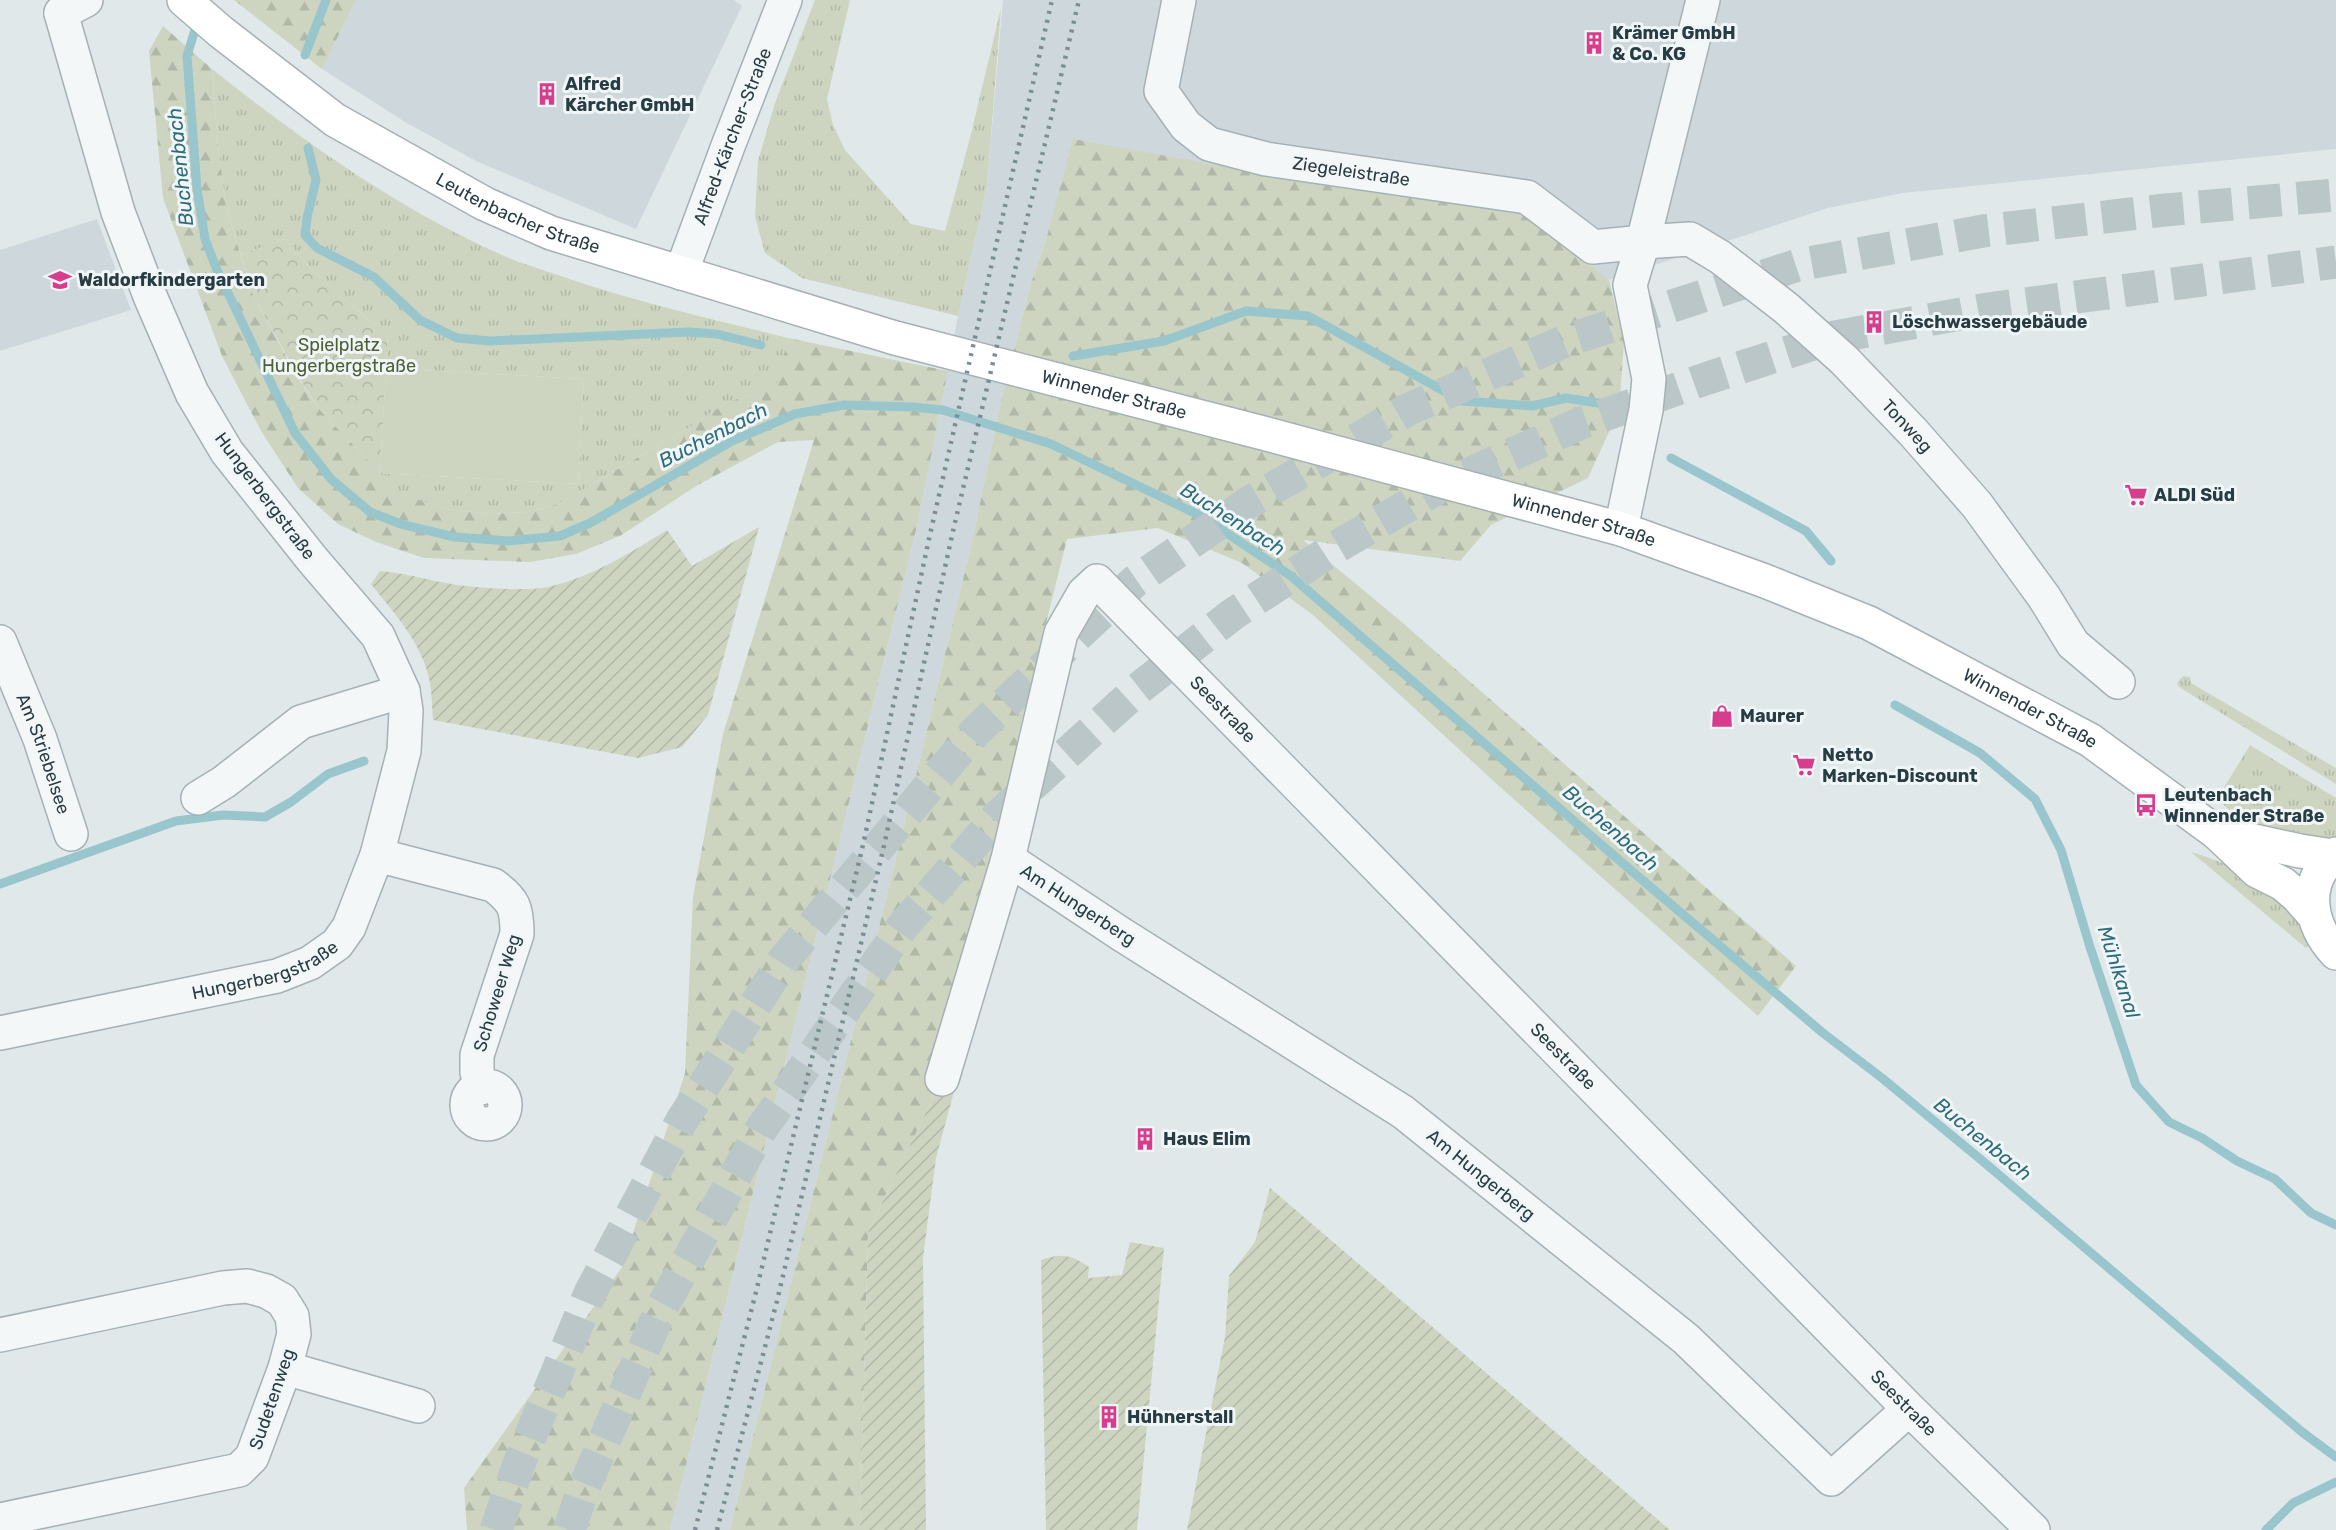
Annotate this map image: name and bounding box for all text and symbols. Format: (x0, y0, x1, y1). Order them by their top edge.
place label: Krämer GmbH & Co. KG (1612, 22, 1736, 65)
building icon: Krämer GmbH & Co. KG (1581, 30, 1607, 56)
street label: Alfred-Kärcher-Straße (689, 45, 776, 228)
place label: Alfred Kärcher GmbH (565, 73, 694, 116)
building icon: Alfred Kärcher GmbH (534, 81, 560, 107)
water label: Buchenbach (162, 107, 198, 227)
street label: Ziegeleistraße (1291, 152, 1411, 191)
street label: Leutenbacher Straße (432, 168, 603, 258)
school or university icon: Waldorfkindergarten (47, 267, 73, 293)
place label: Waldorfkindergarten (78, 269, 265, 291)
building icon: Löschwassergebäude (1861, 309, 1887, 335)
place label: Löschwassergebäude (1892, 311, 2088, 333)
park label: Spielplatz Hungerbergstraße (262, 334, 416, 377)
street label: Winnender Straße (1039, 365, 1189, 424)
street label: Tonweg (1877, 395, 1937, 457)
water label: Buchenbach (655, 397, 771, 473)
street label: Hungerbergstraße (210, 428, 320, 564)
water label: Buchenbach (1176, 477, 1290, 561)
supermarket icon: ALDI Süd (2123, 482, 2149, 508)
place label: ALDI Süd (2154, 484, 2235, 506)
street label: Winnender Straße (1509, 489, 1659, 552)
street label: Winnender Straße (1959, 664, 2102, 753)
street label: Seestraße (1185, 671, 1260, 747)
street label: Am Striebelsee (11, 690, 75, 817)
shop icon: Maurer (1709, 703, 1735, 729)
place label: Maurer (1740, 705, 1804, 727)
place label: Netto Marken-Discount (1822, 744, 1978, 787)
supermarket icon: Netto Marken-Discount (1791, 752, 1817, 778)
water label: Buchenbach (1558, 780, 1664, 876)
place label: Leutenbach Winnender Straße (2164, 784, 2325, 827)
bus stop icon: Leutenbach Winnender Straße (2133, 792, 2159, 818)
street label: Am Hungerberg (1016, 860, 1140, 950)
water label: Mühlkanal (2093, 923, 2146, 1022)
street label: Schoweer Weg (469, 931, 525, 1055)
street label: Hungerbergstraße (190, 936, 342, 1004)
street label: Seestraße (1526, 1018, 1601, 1094)
water label: Buchenbach (1929, 1092, 2037, 1186)
street label: Am Hungerberg (1422, 1125, 1540, 1225)
building icon: Haus Elim (1132, 1126, 1158, 1152)
place label: Haus Elim (1163, 1128, 1251, 1150)
street label: Sudetenweg (244, 1345, 300, 1453)
street label: Seestraße (1866, 1365, 1941, 1441)
building icon: Hühnerstall (1096, 1404, 1122, 1430)
place label: Hühnerstall (1127, 1406, 1233, 1428)

